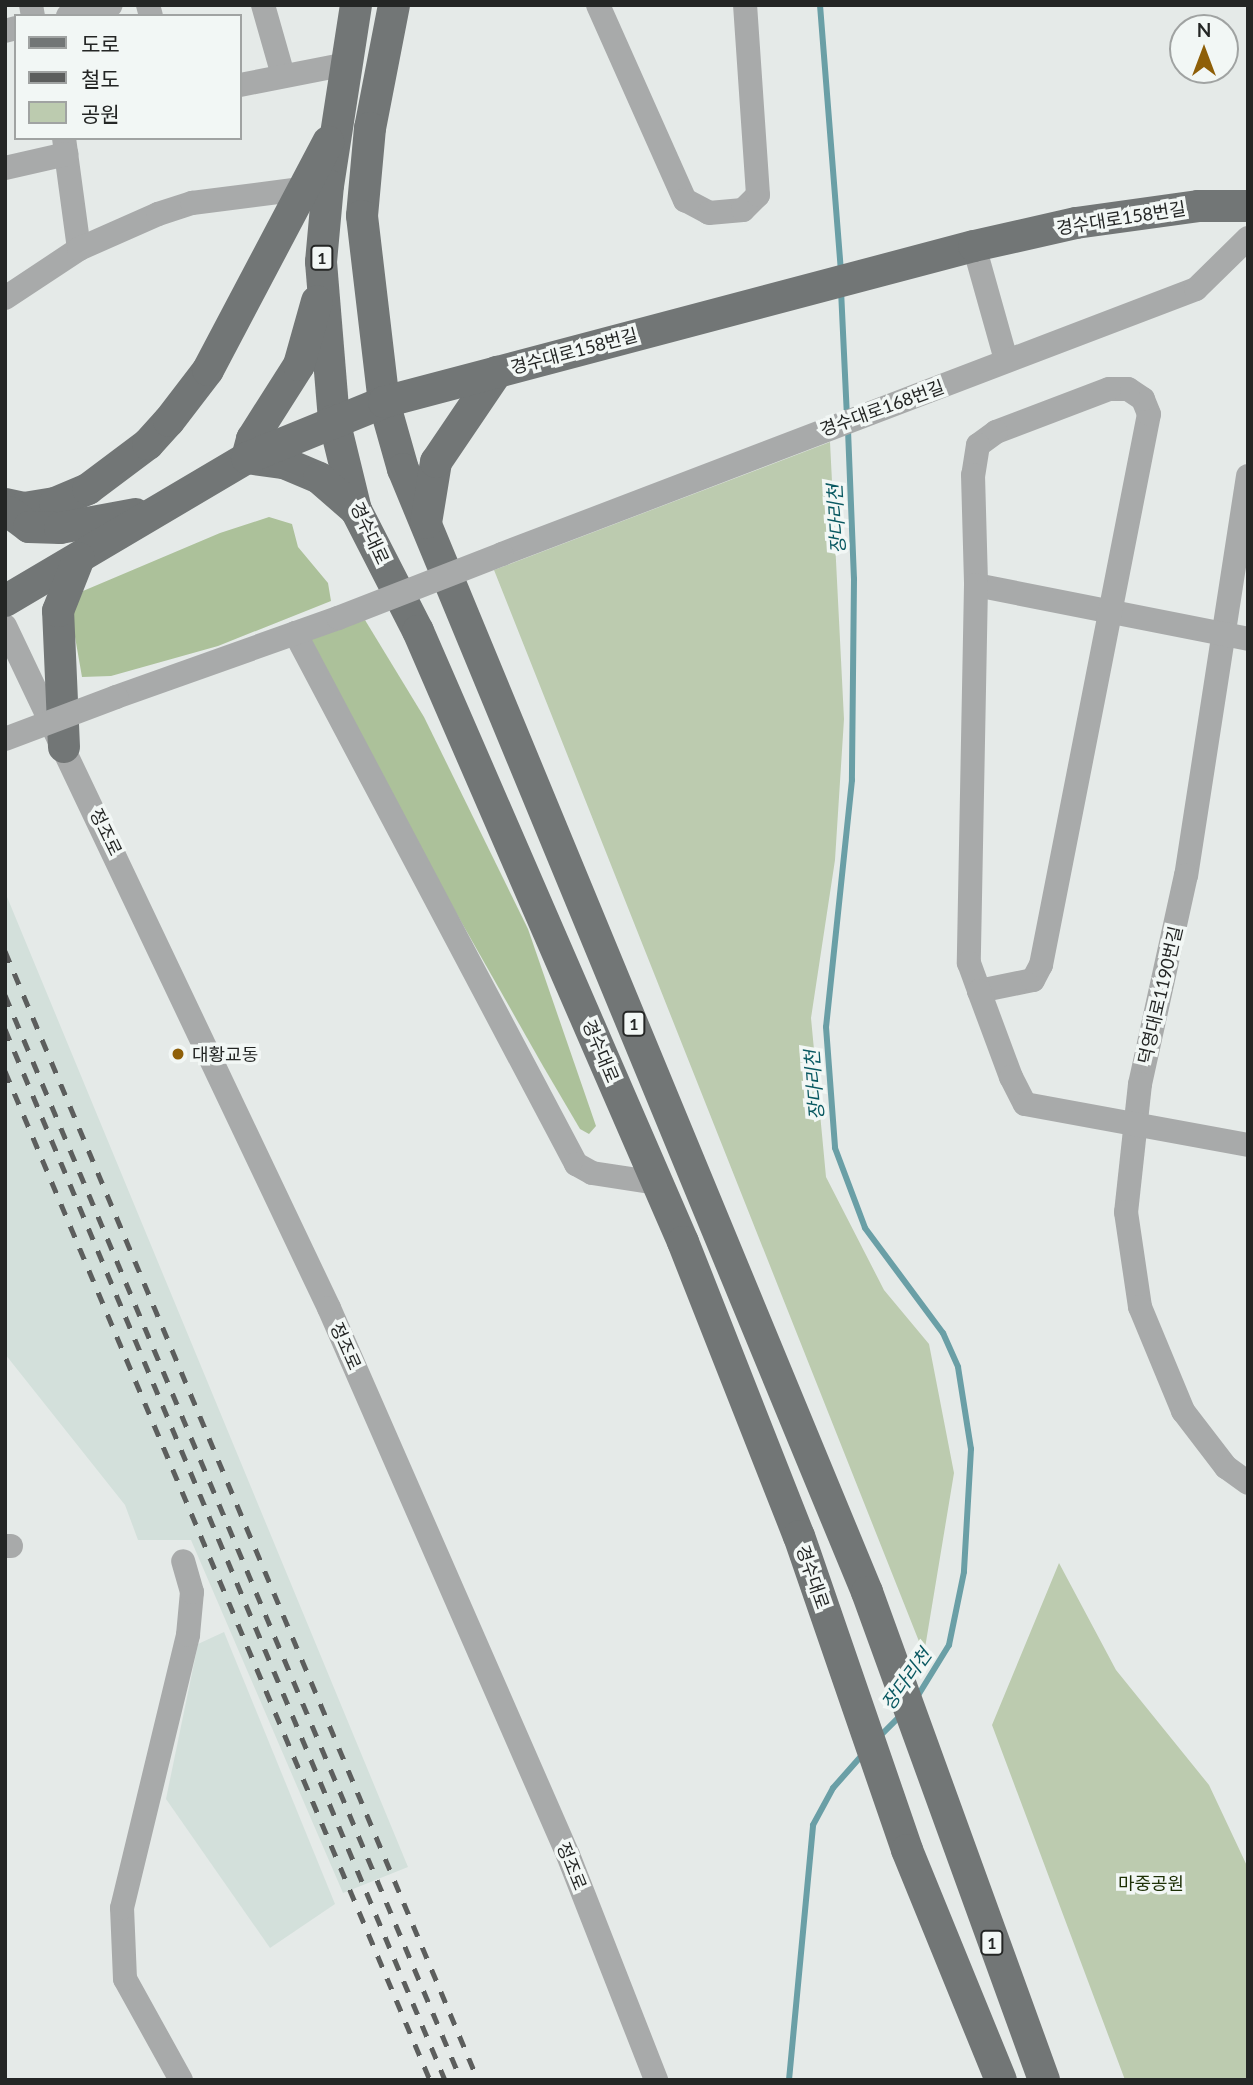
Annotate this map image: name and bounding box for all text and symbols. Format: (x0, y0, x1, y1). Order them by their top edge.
legend (14, 14, 242, 140)
north arrow (1169, 14, 1239, 84)
text: N (1197, 18, 1211, 41)
text: 도로 (81, 31, 120, 56)
text: 철도 (81, 66, 120, 91)
text: 공원 (81, 101, 120, 126)
street label: 경수대로158번길 (1055, 197, 1187, 239)
road number: 1 (310, 246, 334, 270)
street label: 경수대로158번길 (508, 324, 640, 378)
street label: 경수대로168번길 (817, 376, 947, 440)
water label: 장다리천 (823, 483, 849, 555)
street label: 경수대로 (346, 498, 394, 568)
street label: 정조로 (85, 805, 127, 859)
street label: 덕영대로1190번길 (1134, 924, 1186, 1066)
road number: 1 (622, 1012, 646, 1036)
street label: 경수대로 (578, 1016, 624, 1086)
place label: 대황교동 (192, 1043, 258, 1065)
marker: 대황교동 (170, 1046, 186, 1062)
water label: 장다리천 (800, 1049, 828, 1121)
street label: 정조로 (326, 1319, 366, 1373)
street label: 경수대로 (792, 1542, 834, 1612)
water label: 장다리천 (876, 1644, 936, 1714)
street label: 정조로 (553, 1839, 591, 1893)
park label: 마중공원 (1118, 1872, 1184, 1894)
road number: 1 (980, 1930, 1004, 1955)

